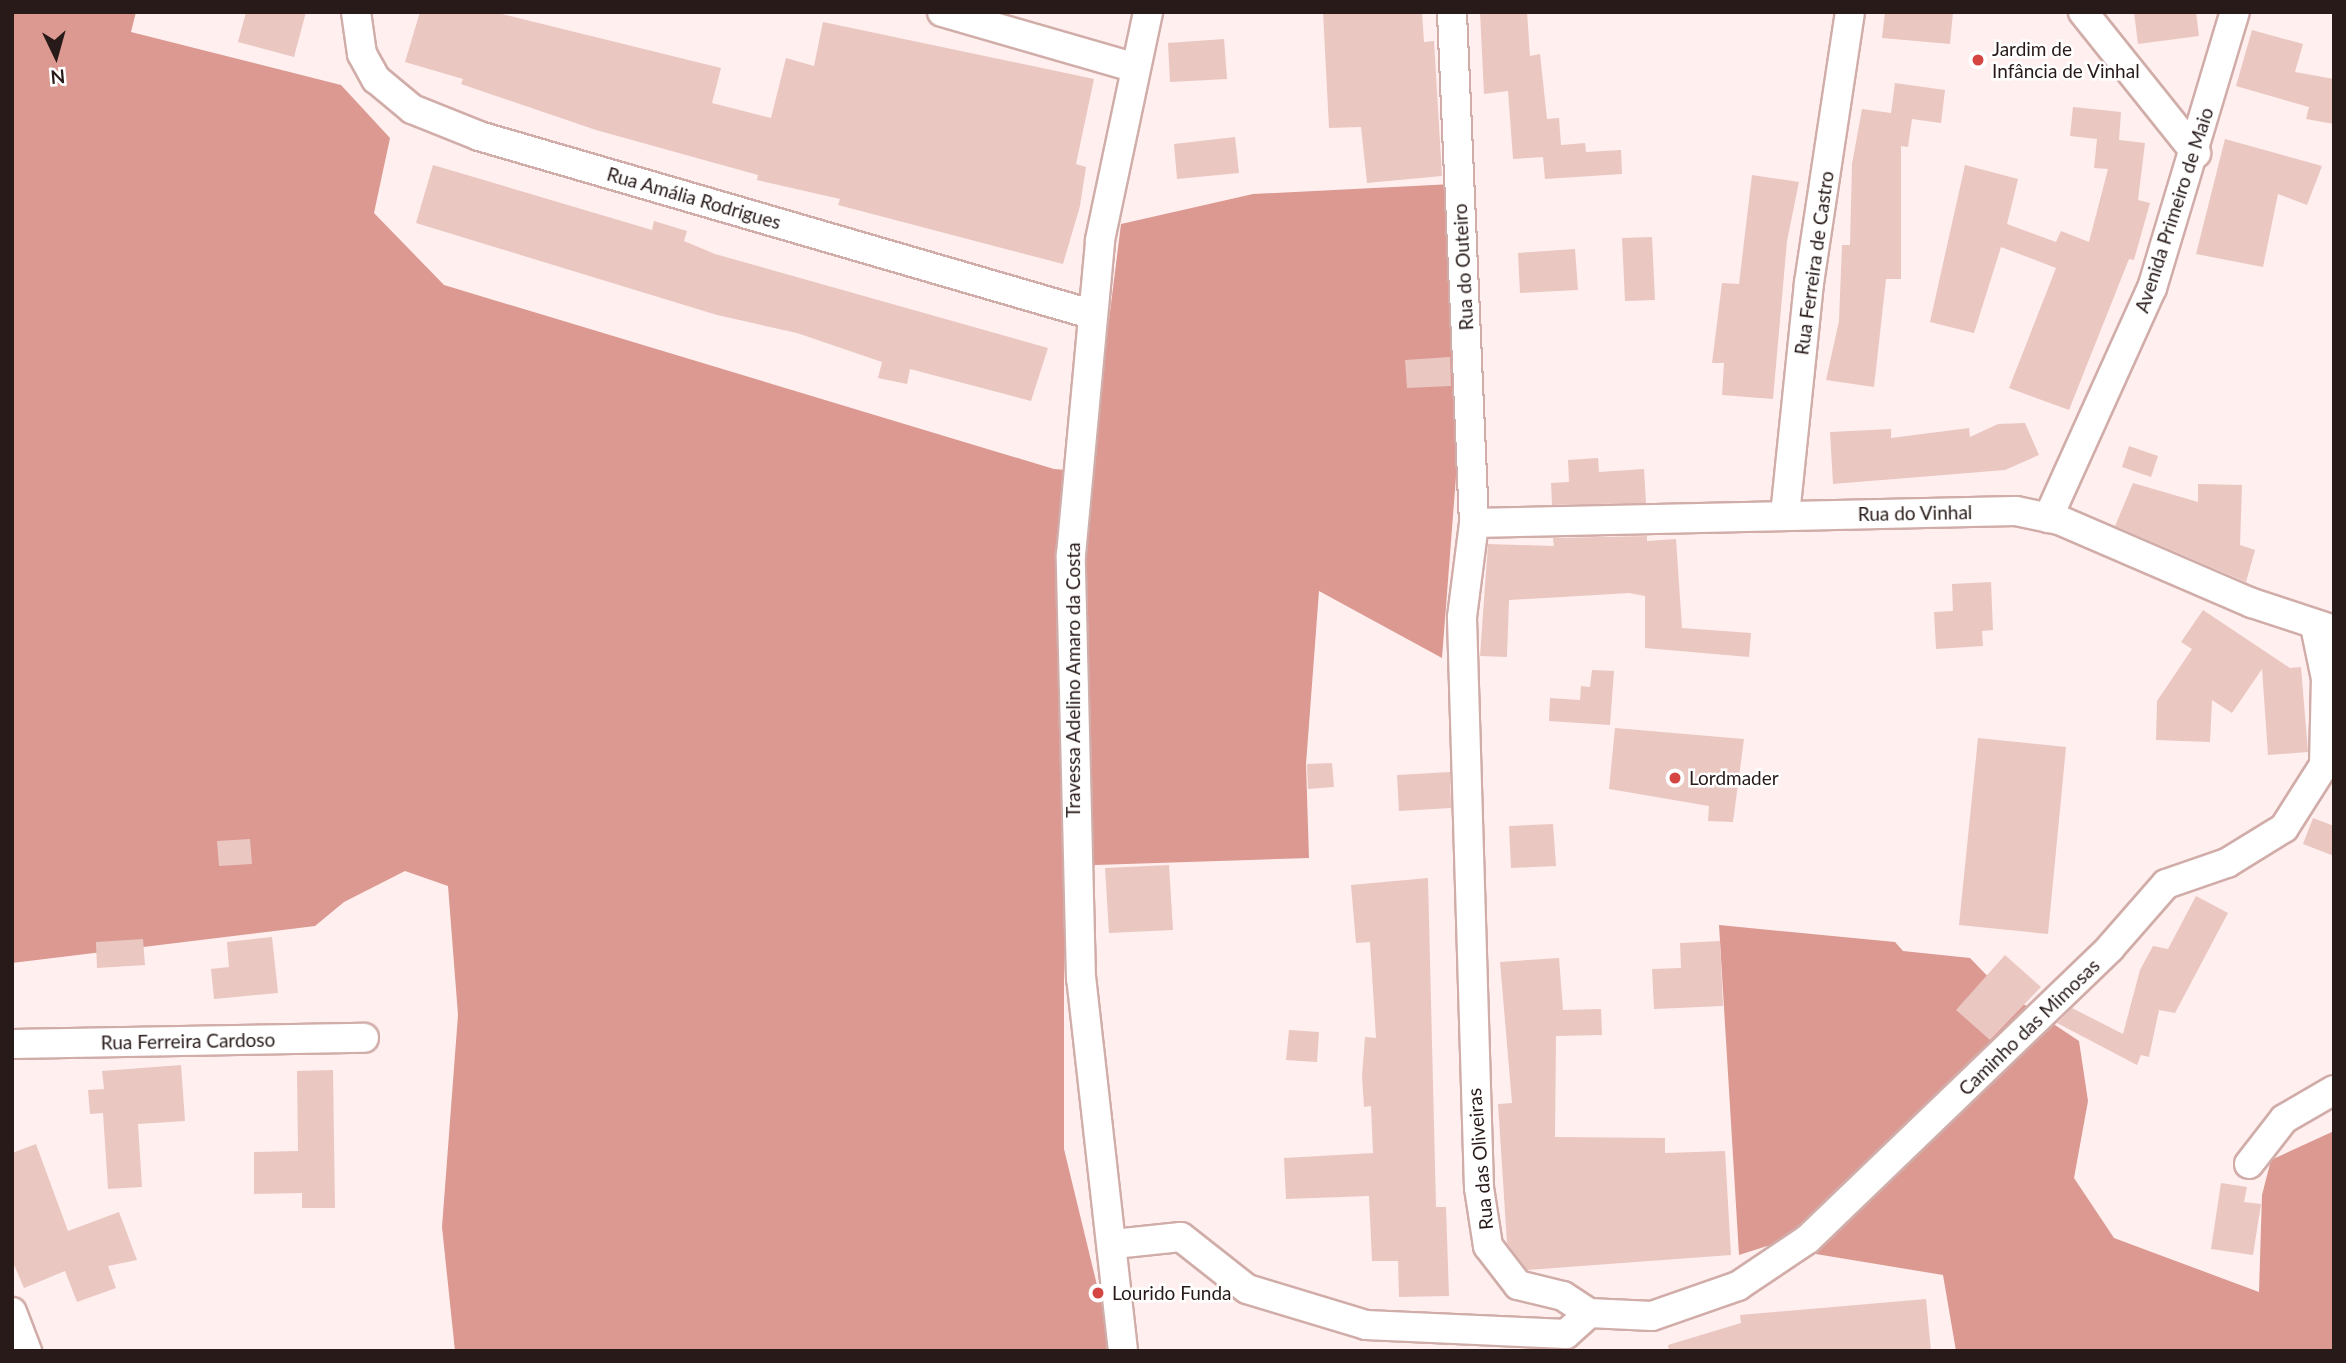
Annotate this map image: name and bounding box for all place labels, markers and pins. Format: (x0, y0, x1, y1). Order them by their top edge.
place label: Jardim de Infância de Vinhal (1992, 38, 2140, 82)
marker: Jardim de Infância de Vinhal (1970, 52, 1986, 68)
place label: Lordmader (1689, 767, 1779, 789)
marker: Lordmader (1667, 770, 1683, 786)
place label: Lourido Funda (1112, 1282, 1231, 1304)
marker: Lourido Funda (1090, 1285, 1106, 1301)

